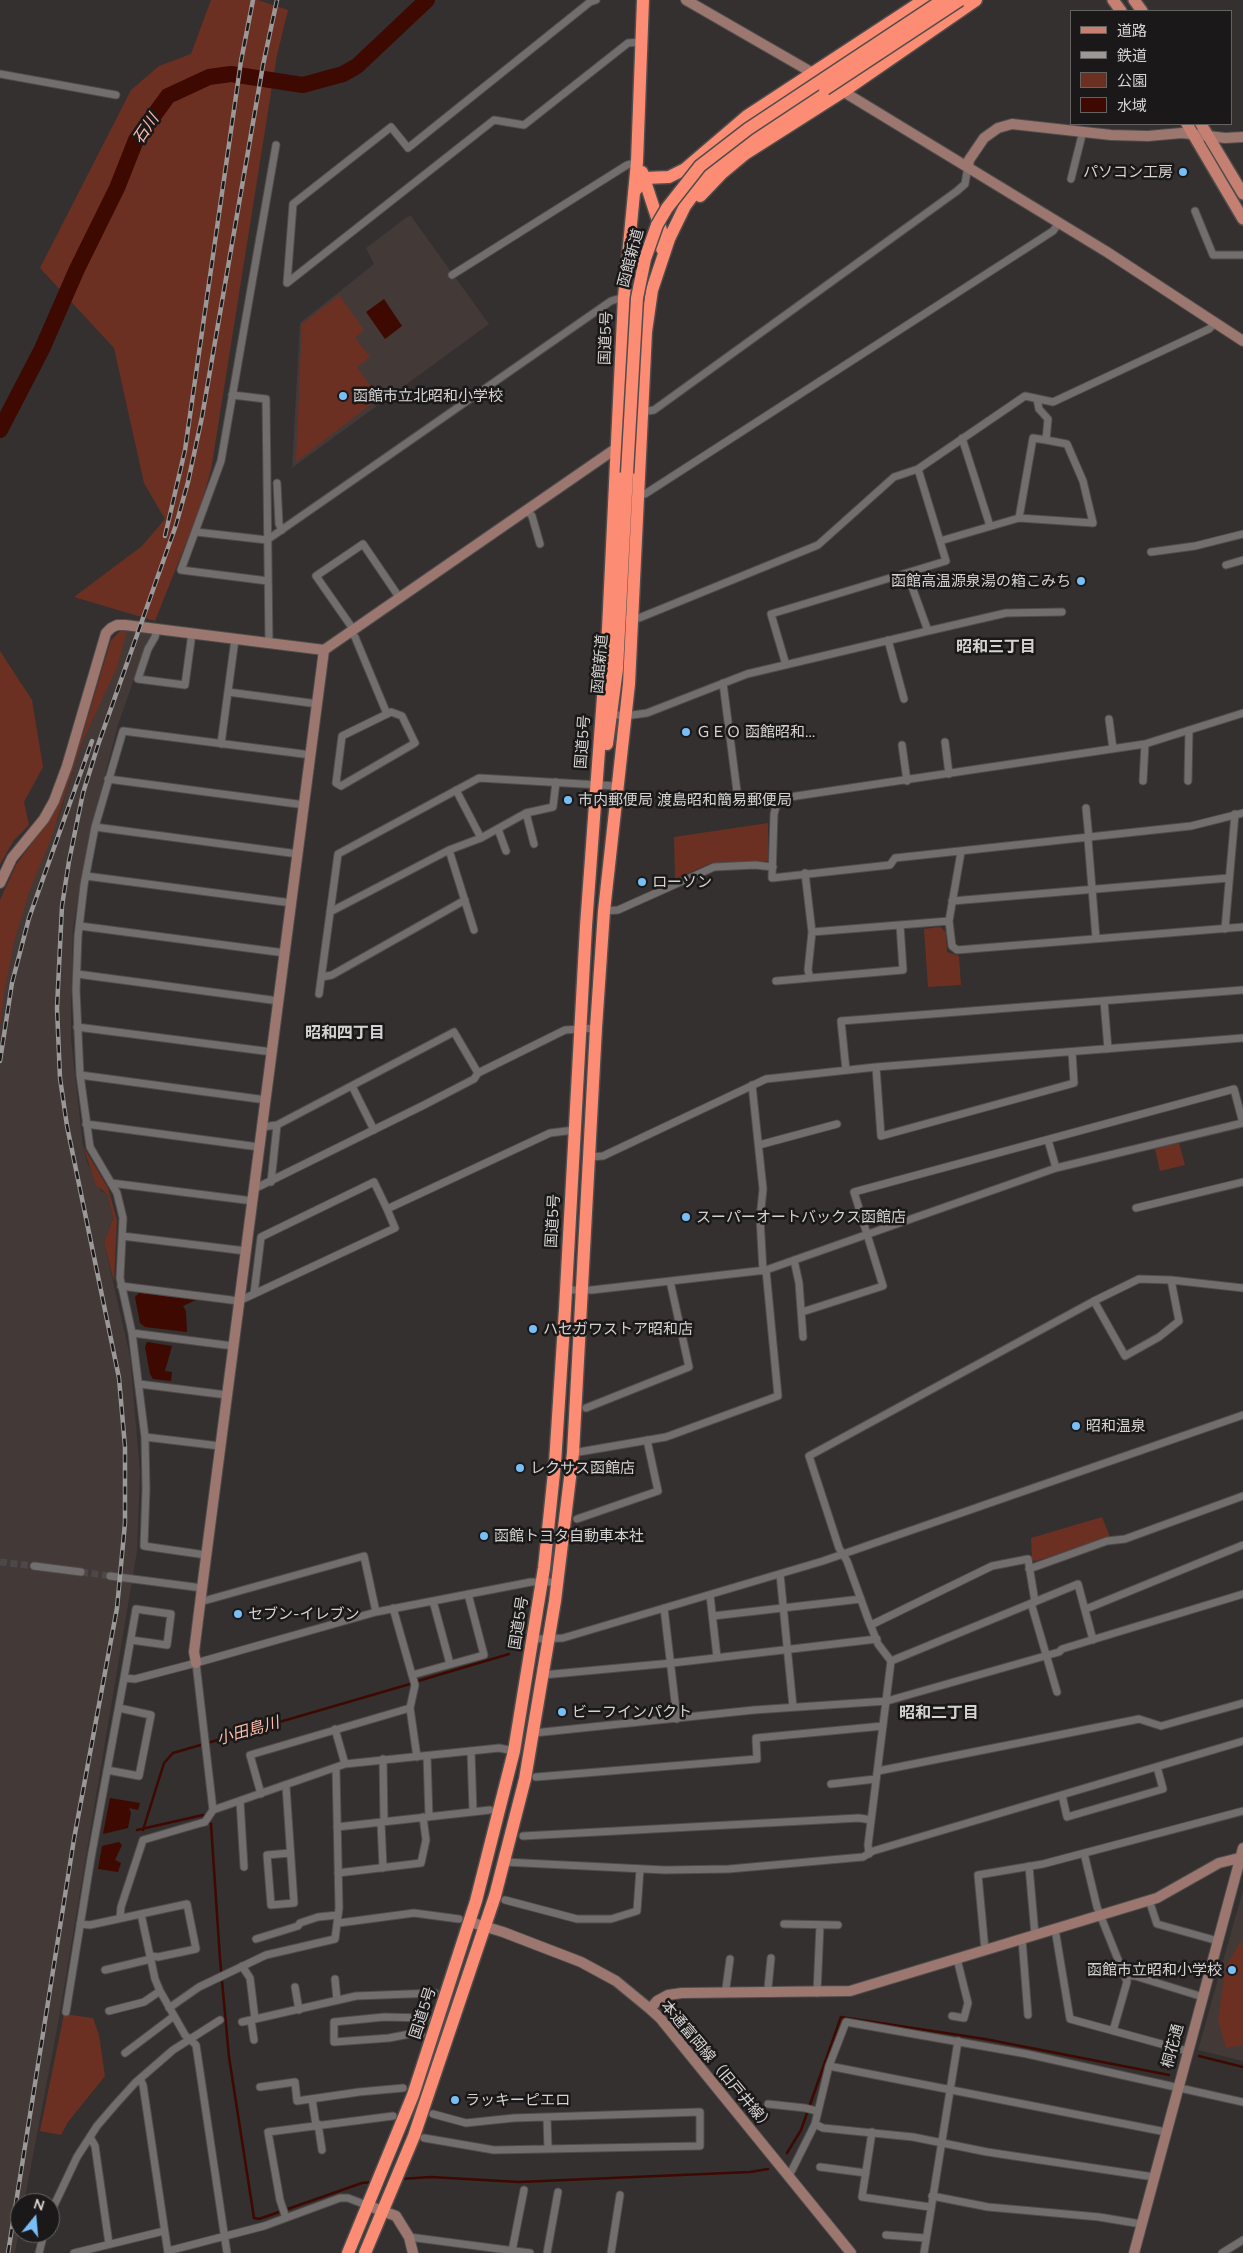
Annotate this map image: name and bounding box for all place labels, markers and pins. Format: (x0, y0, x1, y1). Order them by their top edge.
place label: パソコン工房 (1083, 163, 1173, 181)
marker: パソコン工房 (1177, 166, 1189, 178)
place label: 函館市立北昭和小学校 (353, 387, 503, 405)
marker: 函館市立北昭和小学校 (337, 390, 349, 402)
place label: 函館高温源泉湯の箱こみち (891, 572, 1071, 590)
marker: 函館高温源泉湯の箱こみち (1075, 575, 1087, 587)
place label: ＧＥＯ 函館昭和… (696, 723, 815, 741)
marker: ＧＥＯ 函館昭和… (680, 726, 692, 738)
place label: 市内郵便局 渡島昭和簡易郵便局 (578, 791, 792, 809)
marker: 市内郵便局 渡島昭和簡易郵便局 (562, 794, 574, 806)
place label: ローソン (652, 873, 712, 891)
marker: ローソン (636, 876, 648, 888)
place label: スーパーオートバックス函館店 (696, 1208, 906, 1226)
marker: スーパーオートバックス函館店 (680, 1211, 692, 1223)
place label: ハセガワストア昭和店 (543, 1320, 693, 1338)
marker: ハセガワストア昭和店 (527, 1323, 539, 1335)
place label: 昭和温泉 (1086, 1417, 1146, 1435)
marker: 昭和温泉 (1070, 1420, 1082, 1432)
place label: レクサス函館店 (530, 1459, 635, 1477)
marker: レクサス函館店 (514, 1462, 526, 1474)
place label: 函館トヨタ自動車本社 (494, 1527, 644, 1545)
marker: 函館トヨタ自動車本社 (478, 1530, 490, 1542)
place label: セブン-イレブン (248, 1605, 359, 1623)
marker: セブン-イレブン (232, 1608, 244, 1620)
place label: ビーフインパクト (572, 1703, 692, 1721)
marker: ビーフインパクト (556, 1706, 568, 1718)
place label: 函館市立昭和小学校 (1087, 1961, 1222, 1979)
marker: 函館市立昭和小学校 (1226, 1964, 1238, 1976)
place label: ラッキーピエロ (465, 2091, 570, 2109)
marker: ラッキーピエロ (449, 2094, 461, 2106)

